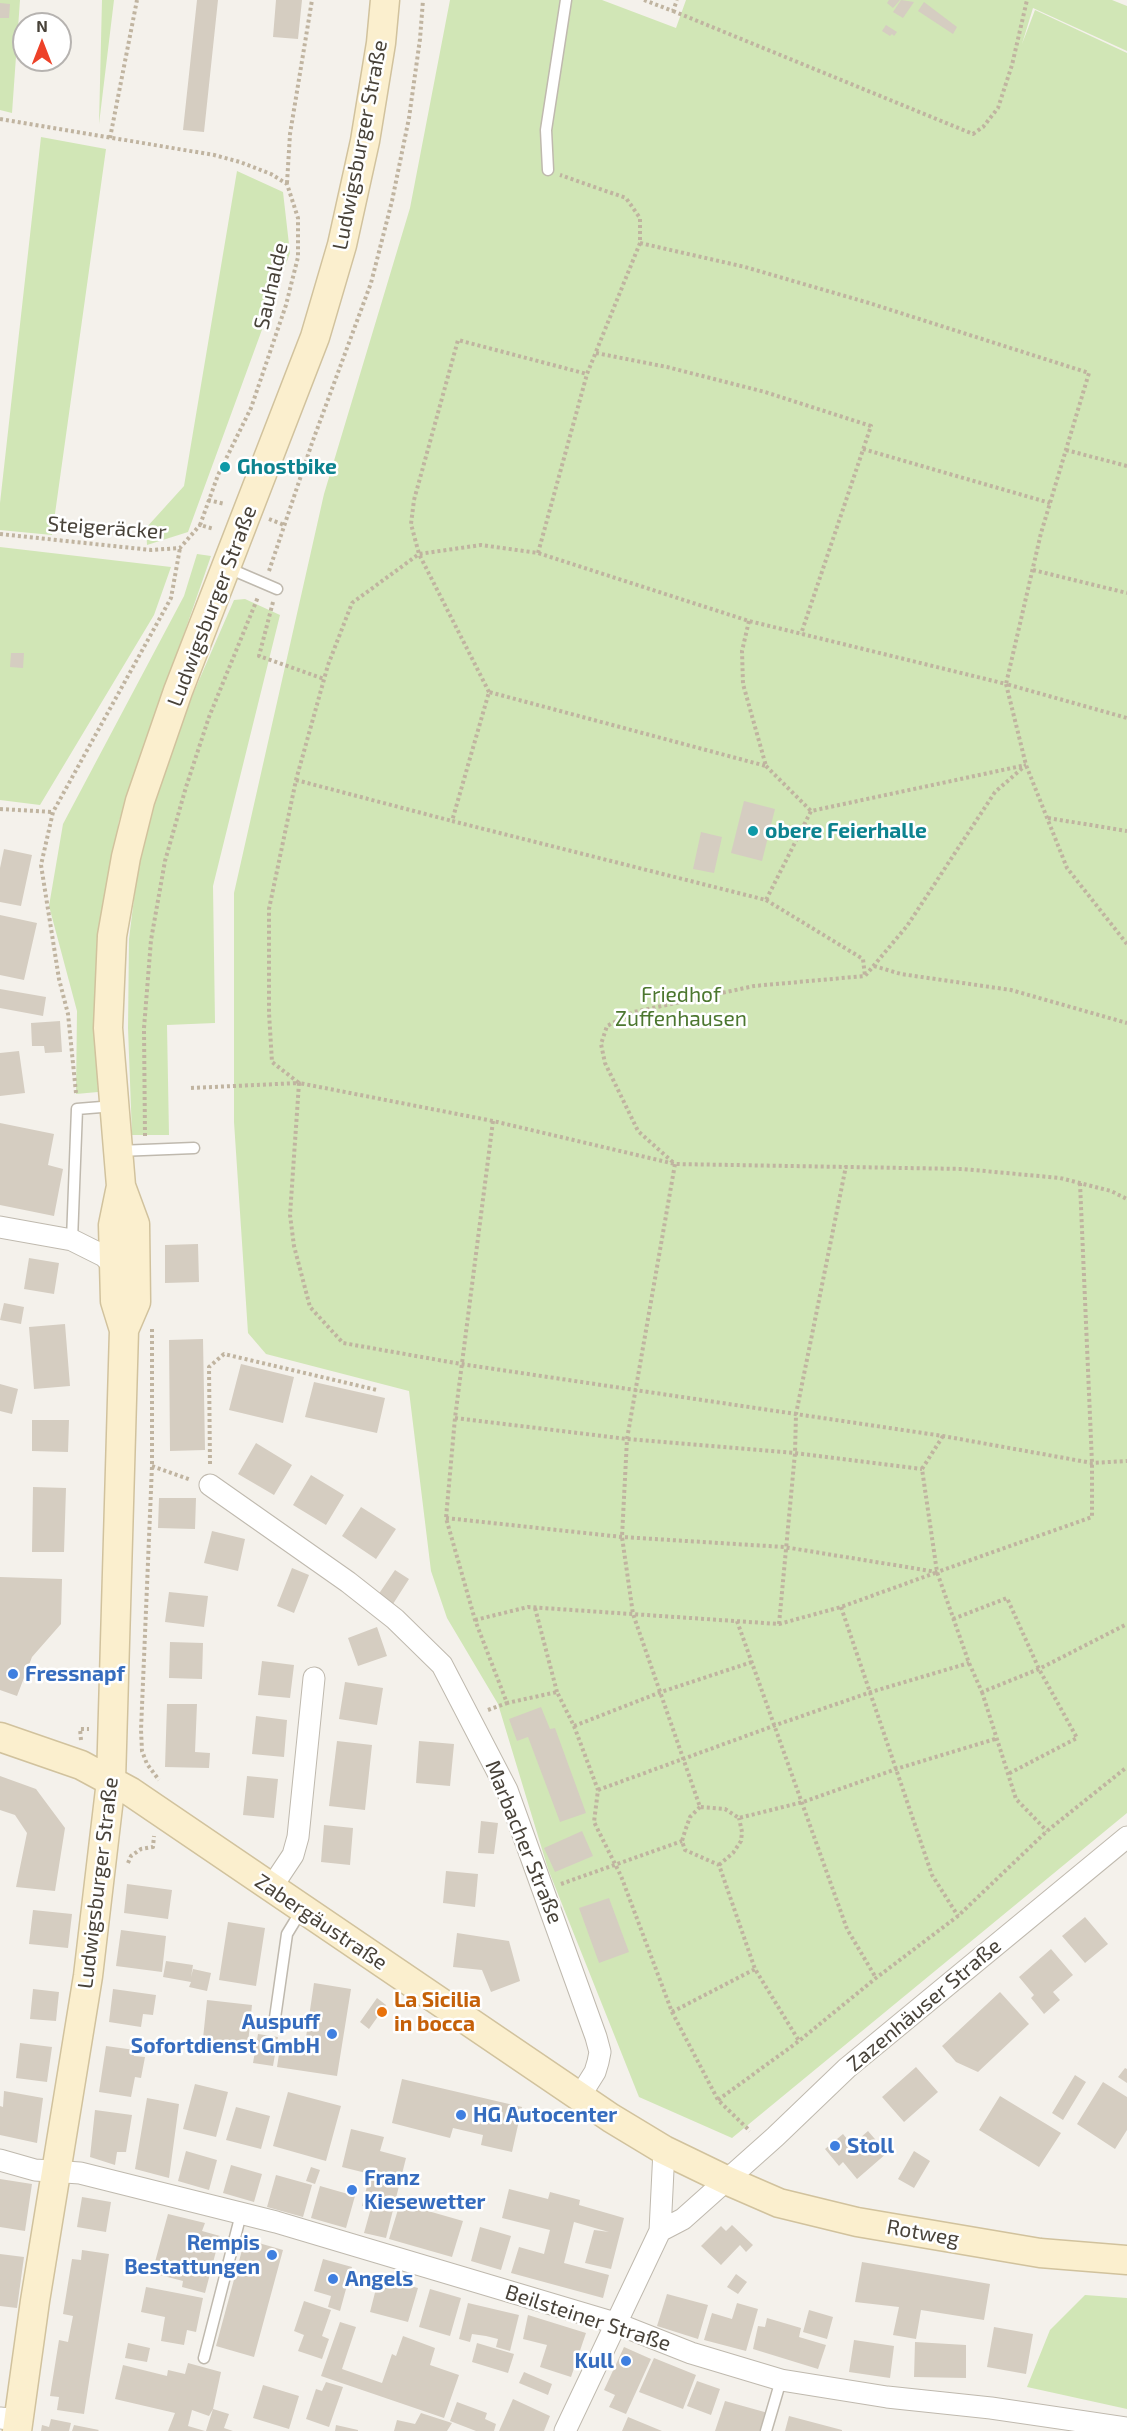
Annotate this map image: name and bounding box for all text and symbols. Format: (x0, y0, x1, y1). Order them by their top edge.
north arrow (12, 12, 72, 72)
text: N (36, 16, 48, 35)
street label: Ludwigsburger Straße (327, 38, 393, 252)
street label: Sauhalde (249, 240, 293, 332)
place label: Ghostbike (237, 454, 337, 480)
marker: Ghostbike (218, 460, 232, 474)
street label: Ludwigsburger Straße (162, 502, 262, 710)
street label: Steigeräcker (47, 511, 167, 545)
place label: obere Feierhalle (765, 818, 927, 844)
marker: obere Feierhalle (746, 824, 760, 838)
park label: Friedhof Zuffenhausen (615, 982, 747, 1032)
place label: Fressnapf (25, 1661, 125, 1687)
marker: Fressnapf (6, 1667, 20, 1681)
street label: Marbacher Straße (480, 1757, 568, 1927)
street label: Ludwigsburger Straße (73, 1776, 123, 1990)
street label: Zabergäustraße (250, 1868, 392, 1976)
street label: Zazenhäuser Straße (842, 1933, 1006, 2077)
place label: La Sicilia in bocca (394, 1987, 481, 2037)
marker: La Sicilia in bocca (375, 2005, 389, 2019)
place label: Auspuff Sofortdienst GmbH (131, 2009, 320, 2059)
marker: Auspuff Sofortdienst GmbH (325, 2027, 339, 2041)
place label: HG Autocenter (473, 2102, 617, 2128)
marker: HG Autocenter (454, 2108, 468, 2122)
place label: Stoll (847, 2133, 894, 2159)
marker: Stoll (828, 2139, 842, 2153)
place label: Franz Kiesewetter (364, 2165, 486, 2215)
marker: Franz Kiesewetter (345, 2183, 359, 2197)
street label: Rotweg (885, 2214, 961, 2252)
place label: Rempis Bestattungen (124, 2230, 260, 2280)
marker: Rempis Bestattungen (265, 2248, 279, 2262)
place label: Angels (345, 2266, 413, 2292)
marker: Angels (326, 2272, 340, 2286)
street label: Beilsteiner Straße (502, 2279, 674, 2357)
place label: Kull (575, 2348, 614, 2374)
marker: Kull (619, 2354, 633, 2368)

